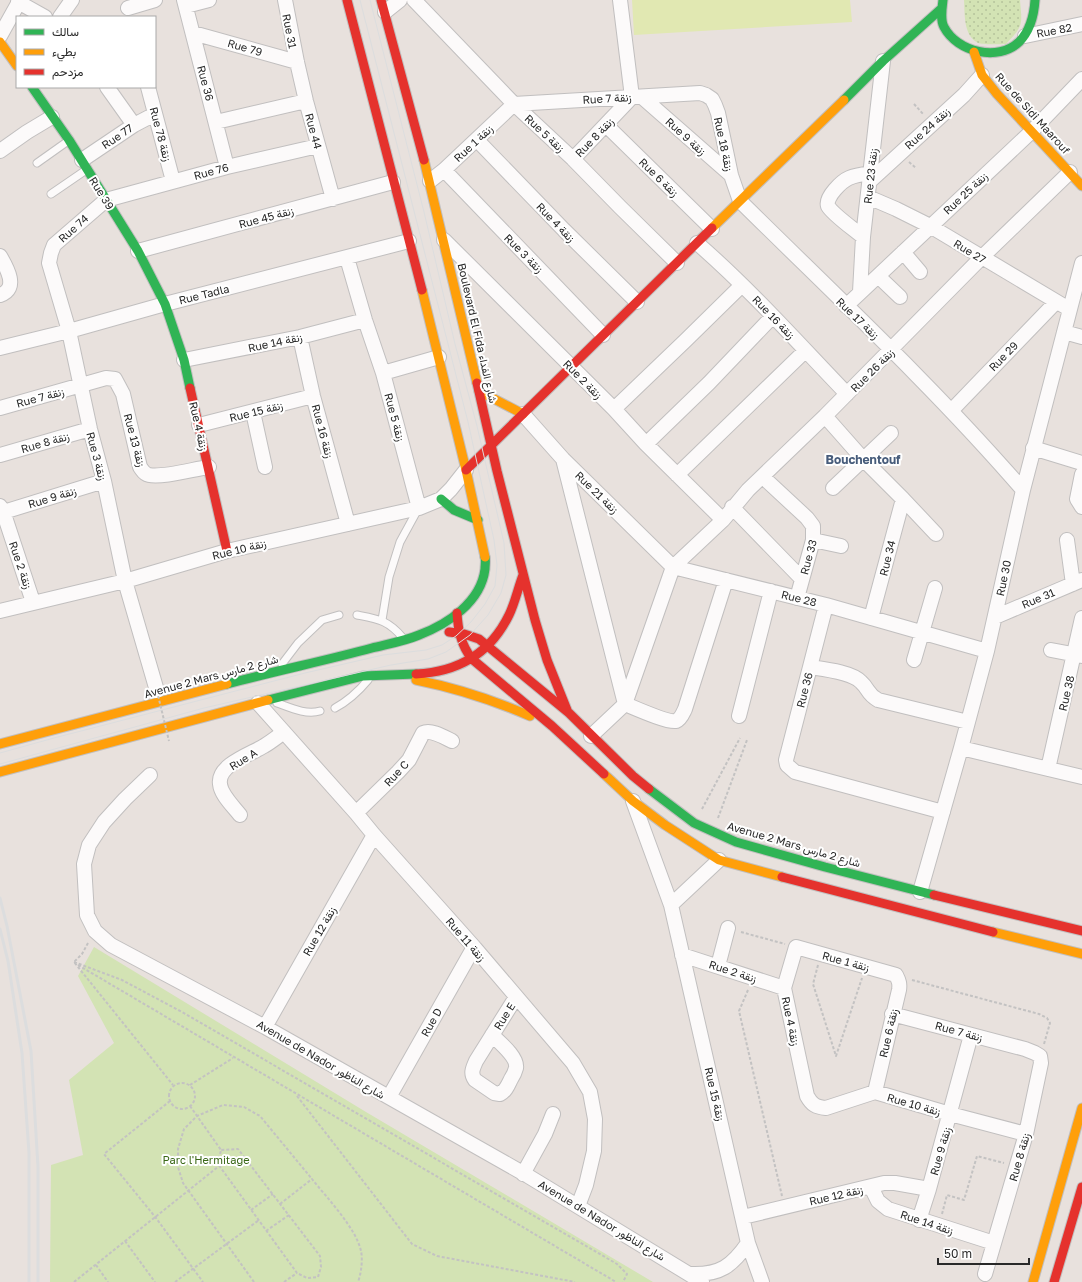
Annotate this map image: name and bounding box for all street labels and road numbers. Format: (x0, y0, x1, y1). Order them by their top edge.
street label: Rue 31 (280, 13, 300, 49)
street label: Rue 82 (1035, 20, 1073, 40)
street label: Rue 79 (226, 36, 264, 58)
street label: Rue 36 (195, 64, 217, 102)
street label: Rue de Sidi Maarouf (993, 70, 1073, 156)
street label: Rue 7 زنقة (582, 90, 632, 107)
street label: Rue 24 زنقة (902, 104, 953, 152)
street label: Rue 78 زنقة (147, 105, 175, 163)
street label: Rue 5 زنقة (522, 111, 568, 156)
street label: Rue 44 (303, 112, 325, 151)
street label: Rue 8 زنقة (572, 114, 617, 160)
street label: Rue 9 زنقة (662, 115, 709, 158)
street label: Rue 18 زنقة (711, 116, 736, 173)
street label: Rue 77 (99, 121, 135, 151)
street label: Rue 1 زنقة (451, 122, 496, 165)
street label: Rue 23 زنقة (861, 147, 880, 205)
street label: Rue 6 زنقة (636, 155, 682, 200)
street label: Rue 76 (192, 160, 230, 182)
street label: Rue 25 زنقة (940, 169, 991, 218)
street label: Rue 39 (87, 174, 117, 212)
street label: Rue 4 زنقة (533, 200, 578, 245)
street label: Rue 45 زنقة (237, 203, 295, 232)
street label: Rue 74 (55, 211, 91, 245)
street label: Rue 3 زنقة (501, 231, 546, 276)
street label: Rue 27 (952, 236, 989, 266)
street label: Boulevard El Fida شارع الفداء (454, 262, 500, 405)
street label: Rue Tadla (177, 281, 231, 307)
street label: Rue 16 زنقة (749, 293, 798, 342)
street label: Rue 17 زنقة (833, 294, 882, 342)
street label: Rue 14 زنقة (247, 330, 304, 355)
street label: Rue 29 (986, 339, 1020, 373)
street label: Rue 26 زنقة (848, 345, 897, 395)
street label: Rue 2 زنقة (560, 357, 605, 402)
street label: Rue 7 زنقة (15, 384, 66, 411)
street label: Rue 5 زنقة (381, 391, 408, 443)
street label: Rue 15 زنقة (228, 398, 285, 425)
street label: Rue 4 زنقة (186, 400, 211, 452)
street label: Rue 16 زنقة (309, 403, 336, 460)
street label: Rue 13 زنقة (121, 412, 148, 469)
street label: Rue 8 زنقة (19, 429, 71, 456)
street label: Rue 3 زنقة (83, 430, 110, 482)
street label: Rue 21 زنقة (572, 468, 621, 517)
street label: Rue 9 زنقة (26, 483, 78, 511)
street label: Rue 10 زنقة (211, 536, 268, 563)
street label: Rue 33 (797, 538, 819, 576)
street label: Rue 2 زنقة (6, 539, 35, 591)
street label: Rue 34 (876, 539, 898, 577)
street label: Rue 30 (993, 559, 1013, 597)
street label: Rue 31 (1019, 585, 1057, 611)
street label: Rue 28 (780, 587, 818, 609)
street label: Avenue 2 Mars شارع 2 مارس (143, 652, 280, 702)
street label: Rue 36 (793, 671, 815, 709)
street label: Rue 38 (1056, 674, 1076, 712)
street label: Rue A (227, 745, 260, 773)
street label: Rue C (381, 757, 411, 789)
street label: Avenue 2 Mars شارع 2 مارس (725, 819, 862, 871)
street label: Rue 12 زنقة (300, 904, 339, 958)
street label: Rue 11 زنقة (443, 914, 489, 964)
street label: Rue 1 زنقة (821, 948, 871, 975)
street label: Rue 2 زنقة (707, 957, 759, 986)
street label: Rue 4 زنقة (778, 995, 803, 1047)
street label: Rue E (491, 1000, 518, 1032)
street label: Rue D (418, 1005, 444, 1039)
street label: Rue 6 زنقة (876, 1007, 901, 1059)
street label: Avenue de Nador شارع الناظور (254, 1017, 388, 1103)
street label: Rue 7 زنقة (933, 1018, 985, 1045)
street label: Rue 15 زنقة (702, 1066, 728, 1123)
street label: Rue 10 زنقة (885, 1090, 943, 1119)
street label: Rue 9 زنقة (927, 1125, 954, 1177)
street label: Rue 8 زنقة (1006, 1131, 1033, 1183)
street label: Avenue de Nador شارع الناظور (535, 1177, 668, 1265)
street label: Rue 12 زنقة (808, 1182, 865, 1208)
street label: Rue 14 زنقة (898, 1207, 955, 1238)

